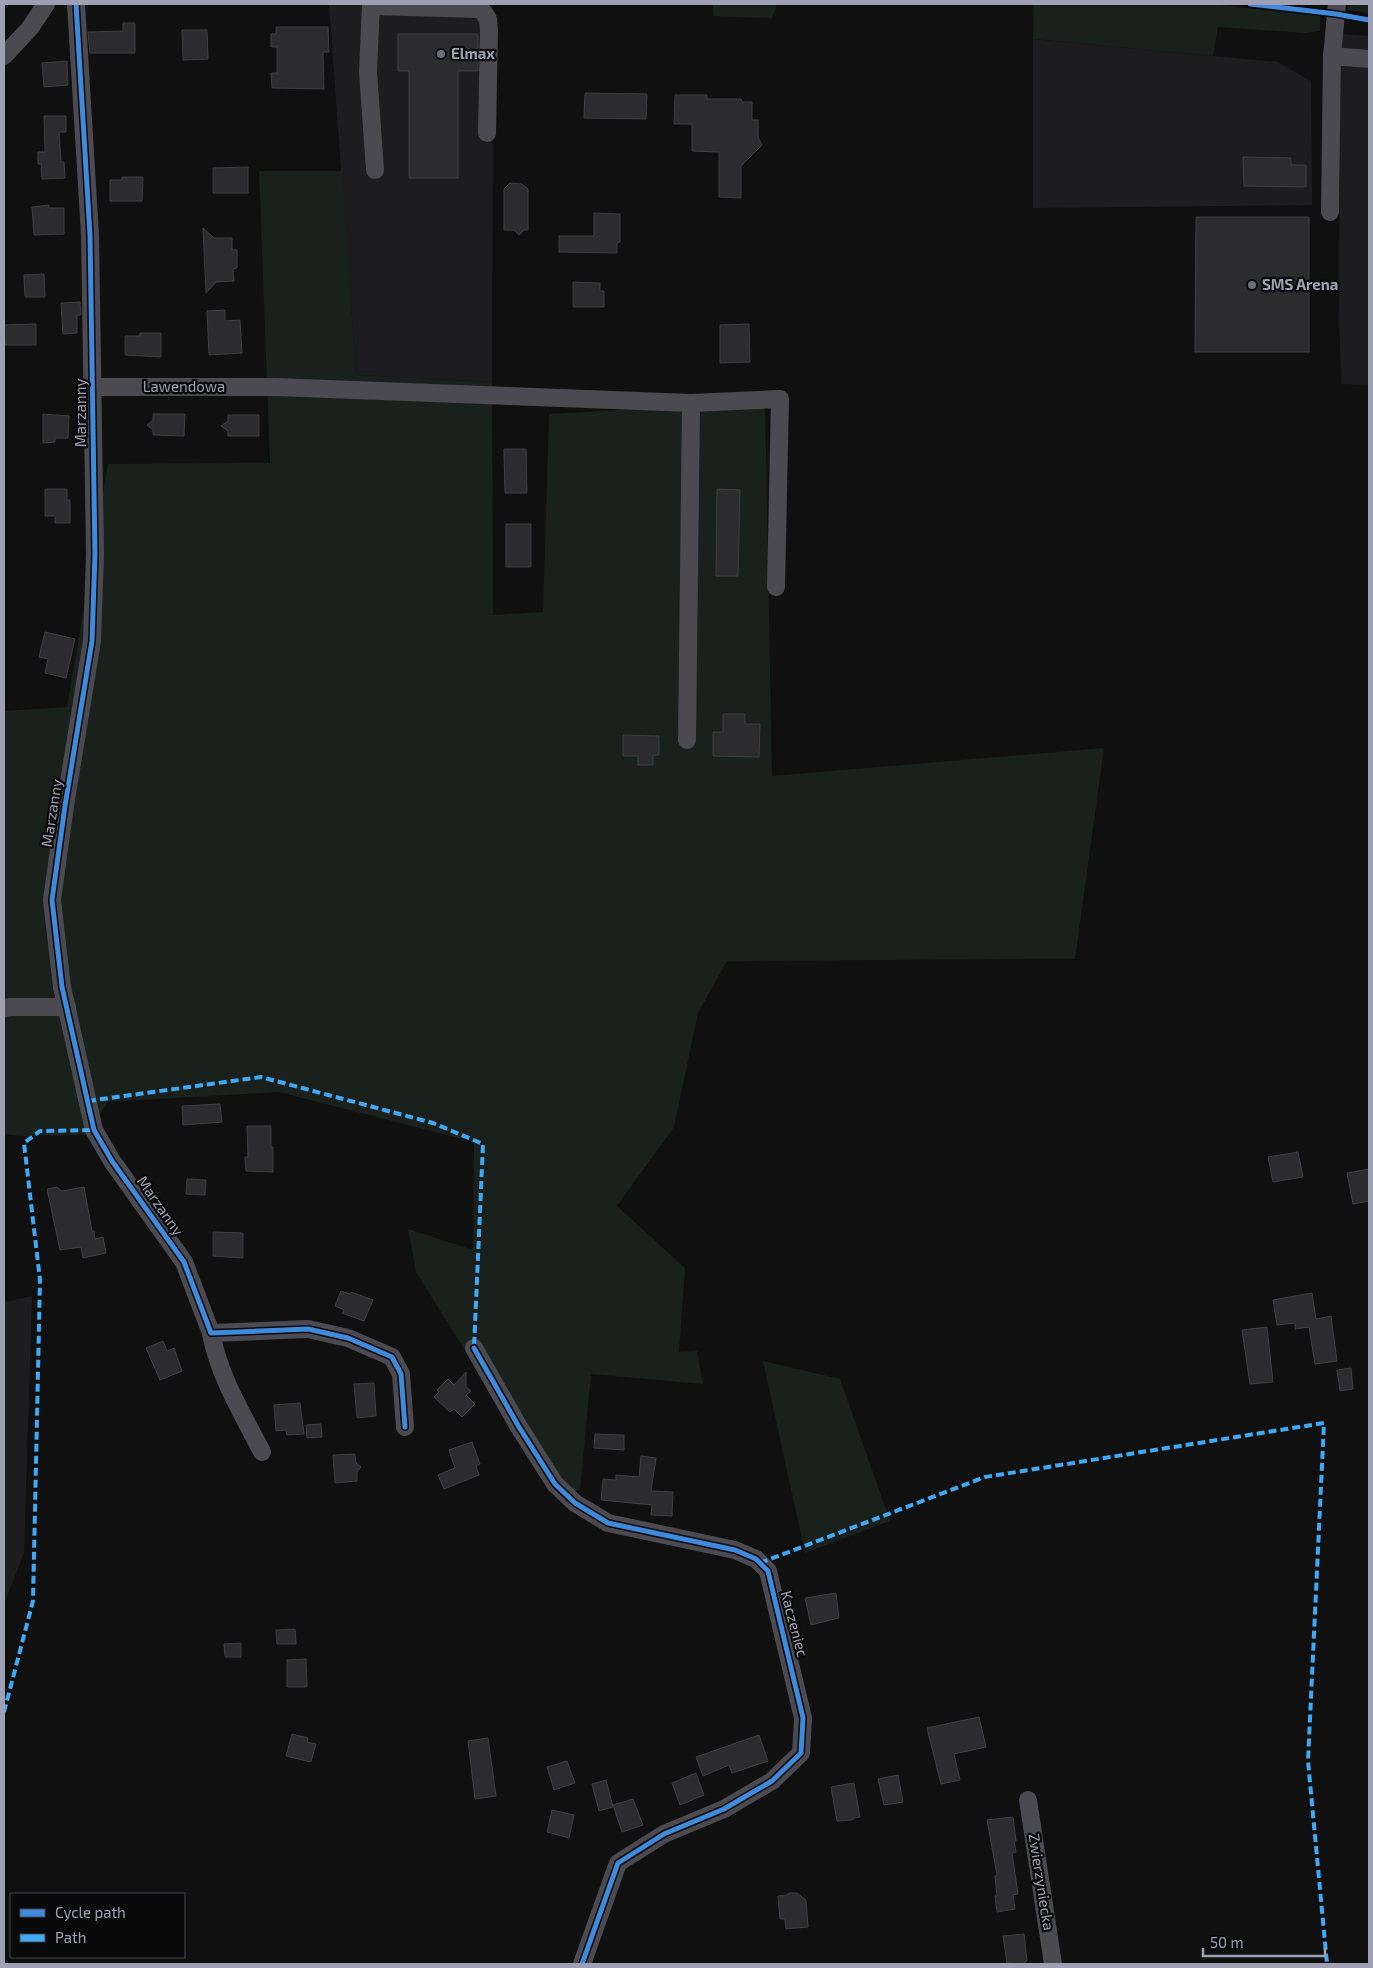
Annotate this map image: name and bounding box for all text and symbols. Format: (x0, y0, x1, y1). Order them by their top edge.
place label: Elmax (451, 44, 495, 62)
marker: Elmax (435, 48, 447, 60)
place label: SMS Arena (1262, 275, 1338, 293)
marker: SMS Arena (1246, 279, 1258, 291)
street label: Lawendowa (143, 377, 225, 395)
street label: Marzanny (71, 379, 89, 447)
street label: Marzanny (37, 777, 65, 848)
street label: Marzanny (134, 1172, 188, 1239)
street label: Kaczeniec (777, 1589, 812, 1659)
street label: Zwierzyniecka (1025, 1832, 1059, 1932)
legend (10, 1893, 185, 1958)
text: Cycle path (55, 1903, 126, 1921)
scale bar (1203, 1926, 1326, 1958)
text: Path (55, 1928, 86, 1946)
text: 50 m (1210, 1933, 1244, 1951)

